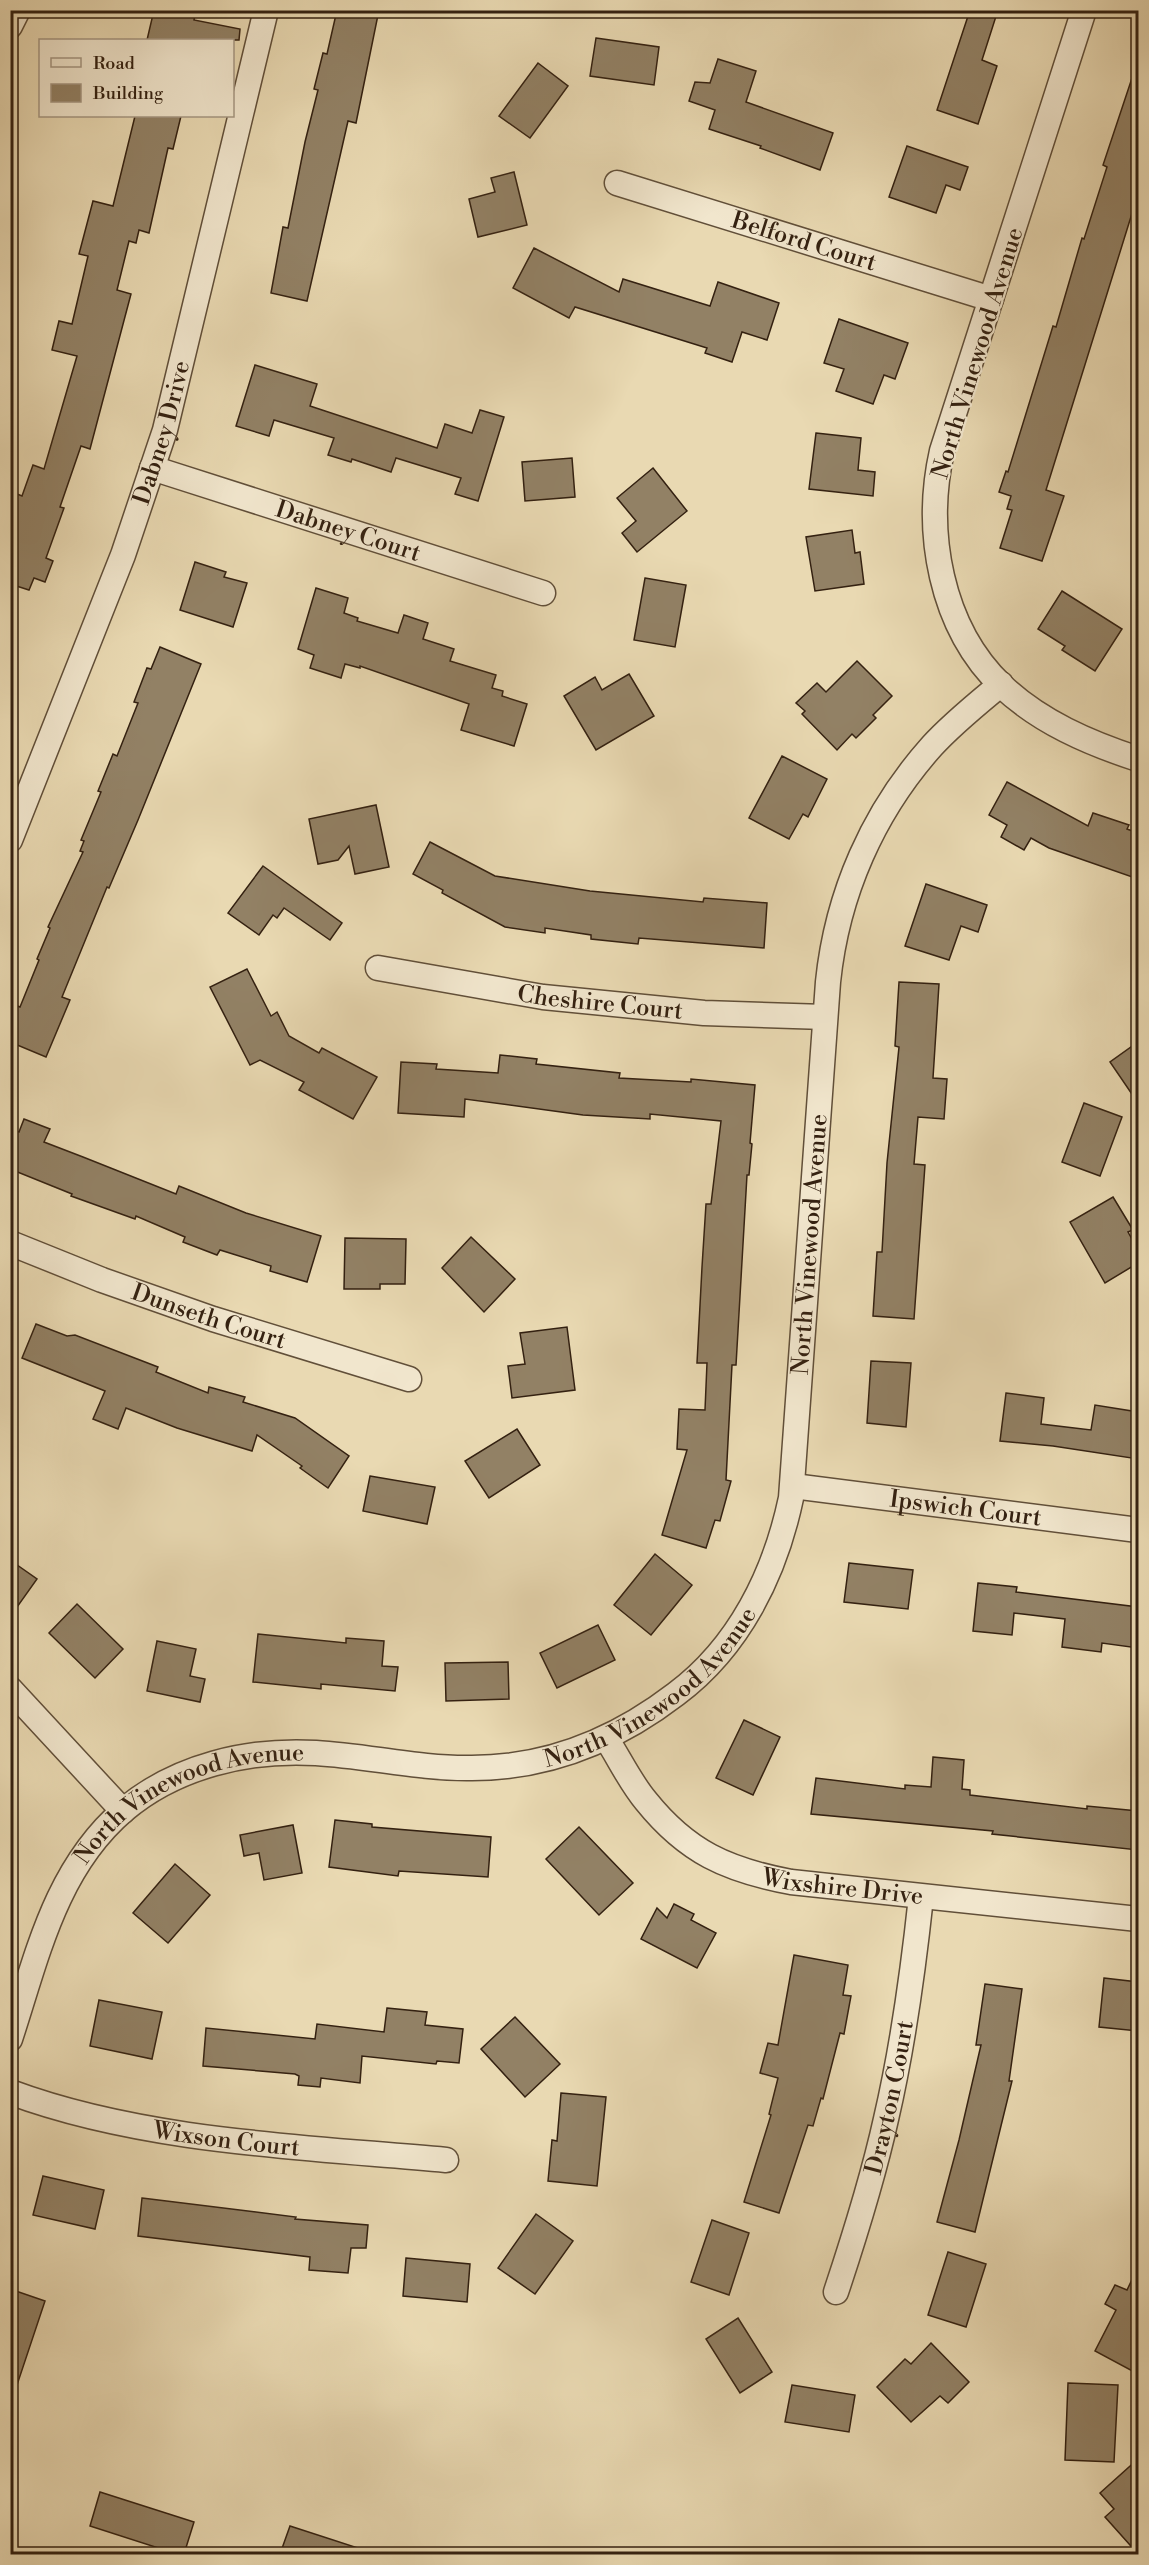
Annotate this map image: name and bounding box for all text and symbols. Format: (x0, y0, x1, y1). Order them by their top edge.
legend (39, 39, 234, 117)
text: Road (93, 52, 136, 75)
text: Building (92, 82, 164, 105)
street label: Belford Court (727, 205, 880, 279)
street label: North Vinewood Avenue (925, 224, 1030, 483)
street label: Dabney Drive (127, 358, 197, 509)
street label: Dabney Court (272, 494, 425, 569)
street label: Cheshire Court (515, 979, 685, 1027)
street label: North Vinewood Avenue (786, 1113, 835, 1376)
street label: Dunseth Court (127, 1278, 290, 1357)
street label: Ipswich Court (888, 1484, 1044, 1534)
street label: North Vinewood Avenue (541, 1602, 764, 1775)
street label: North Vinewood Avenue (68, 1738, 304, 1870)
street label: Wixshire Drive (758, 1862, 925, 1912)
street label: Drayton Court (859, 2018, 921, 2178)
street label: Wixson Court (150, 2115, 301, 2164)

